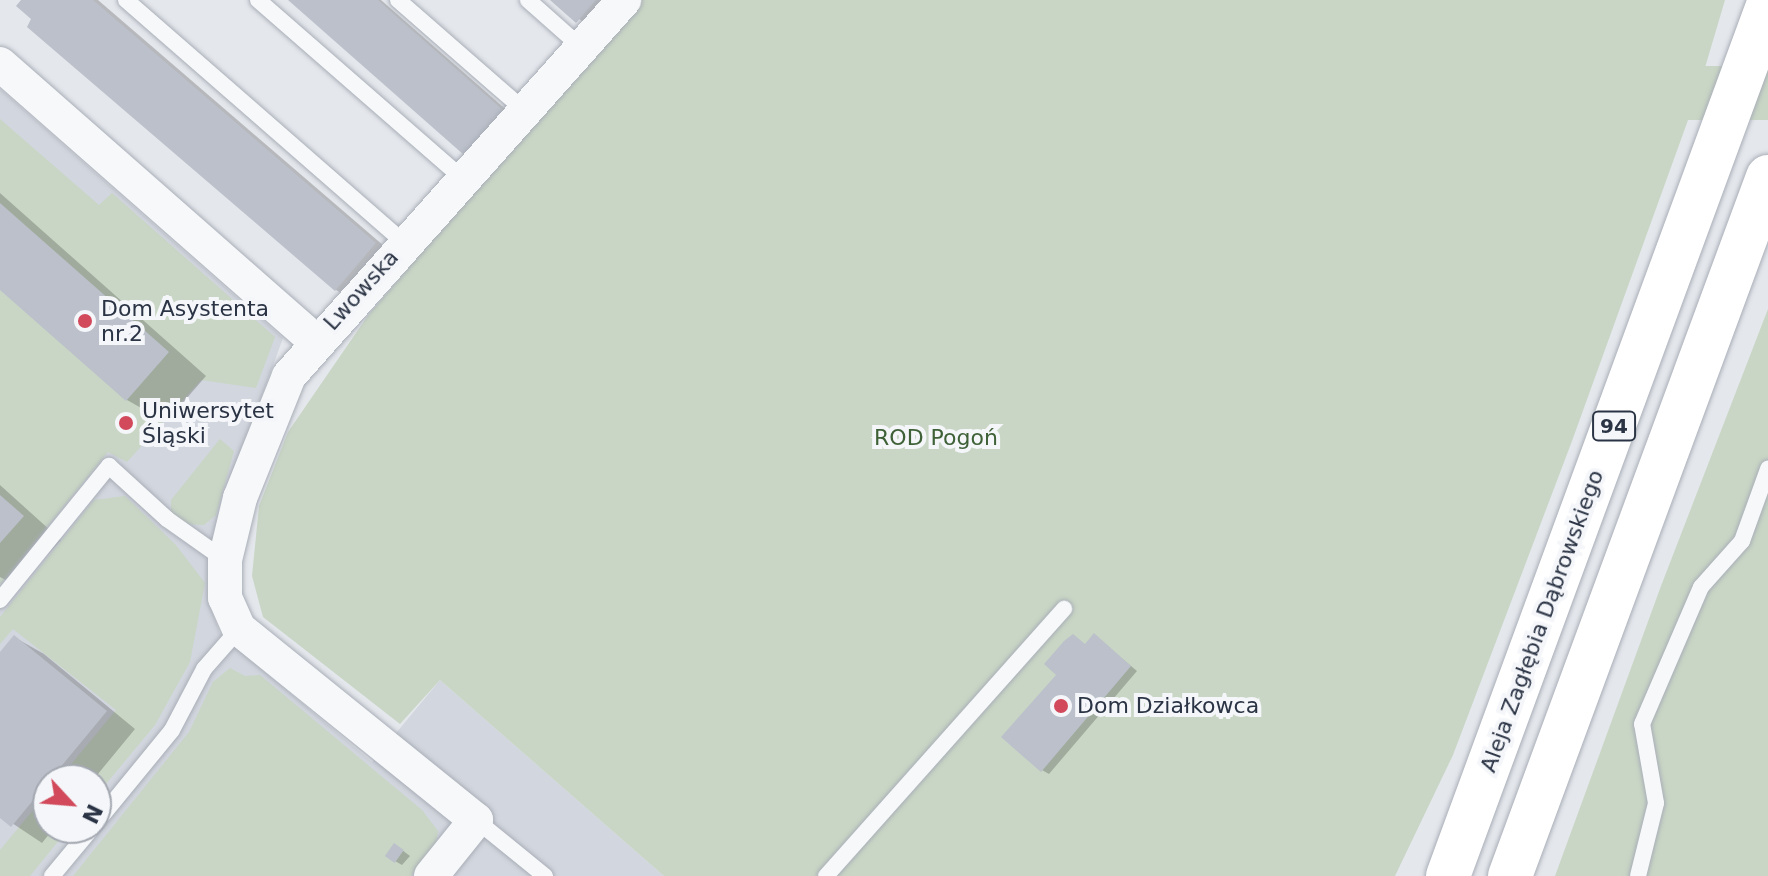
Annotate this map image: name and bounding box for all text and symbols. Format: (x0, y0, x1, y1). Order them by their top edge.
street label: Lwowska (318, 244, 404, 336)
place label: Dom Asystenta nr.2 (101, 295, 269, 346)
marker: Dom Asystenta nr.2 (76, 312, 94, 330)
place label: Uniwersytet Śląski (142, 397, 274, 448)
road number: 94 (1592, 410, 1636, 442)
marker: Uniwersytet Śląski (117, 414, 135, 432)
park label: ROD Pogoń (874, 425, 998, 451)
street label: Aleja Zagłębia Dąbrowskiego (1475, 466, 1609, 776)
place label: Dom Działkowca (1077, 693, 1259, 719)
marker: Dom Działkowca (1052, 697, 1070, 715)
north arrow (32, 764, 112, 844)
text: N (77, 800, 107, 828)

